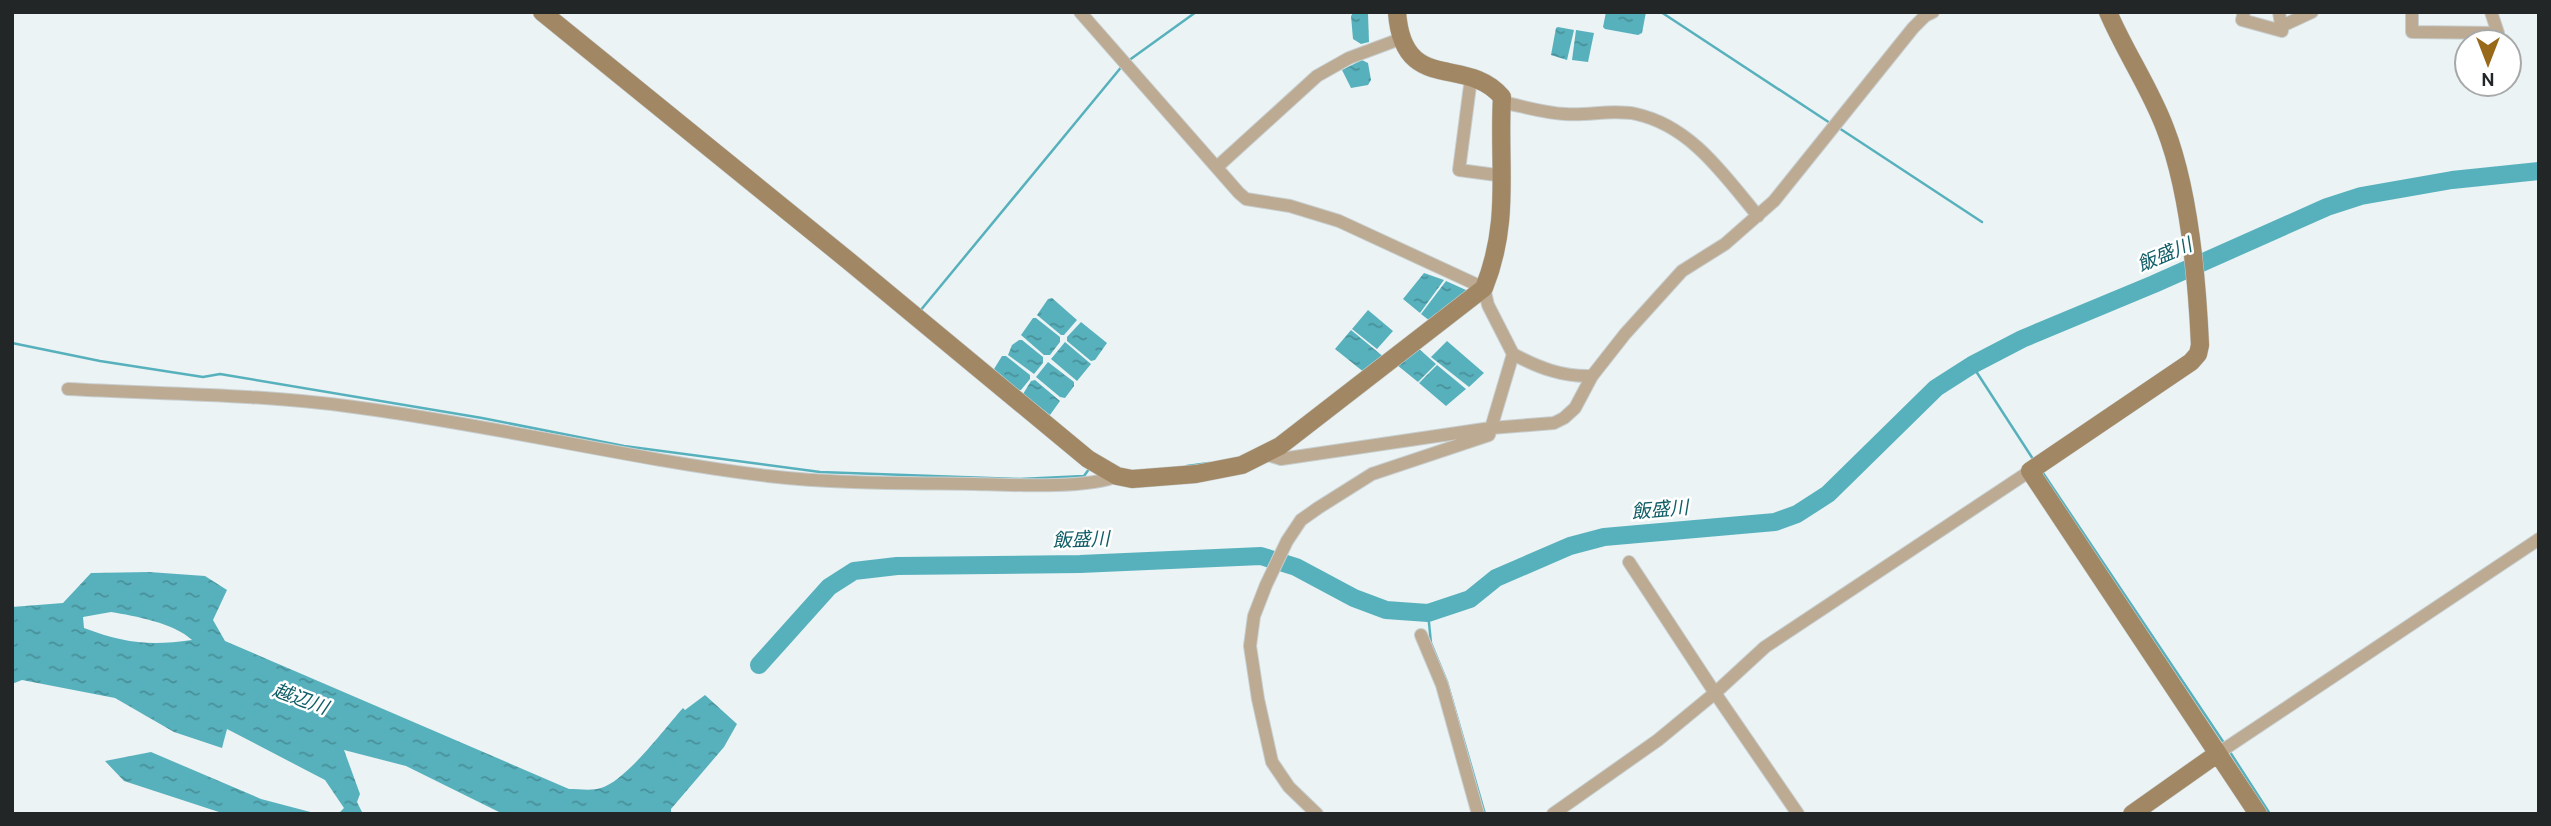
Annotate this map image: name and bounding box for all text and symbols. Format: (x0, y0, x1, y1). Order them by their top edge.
north arrow (2453, 28, 2523, 98)
text: N (2481, 66, 2495, 90)
water label: 飯盛川 (2134, 233, 2198, 278)
water label: 飯盛川 (1631, 496, 1691, 525)
water label: 飯盛川 (1052, 528, 1112, 554)
water label: 越辺川 (269, 679, 333, 722)

